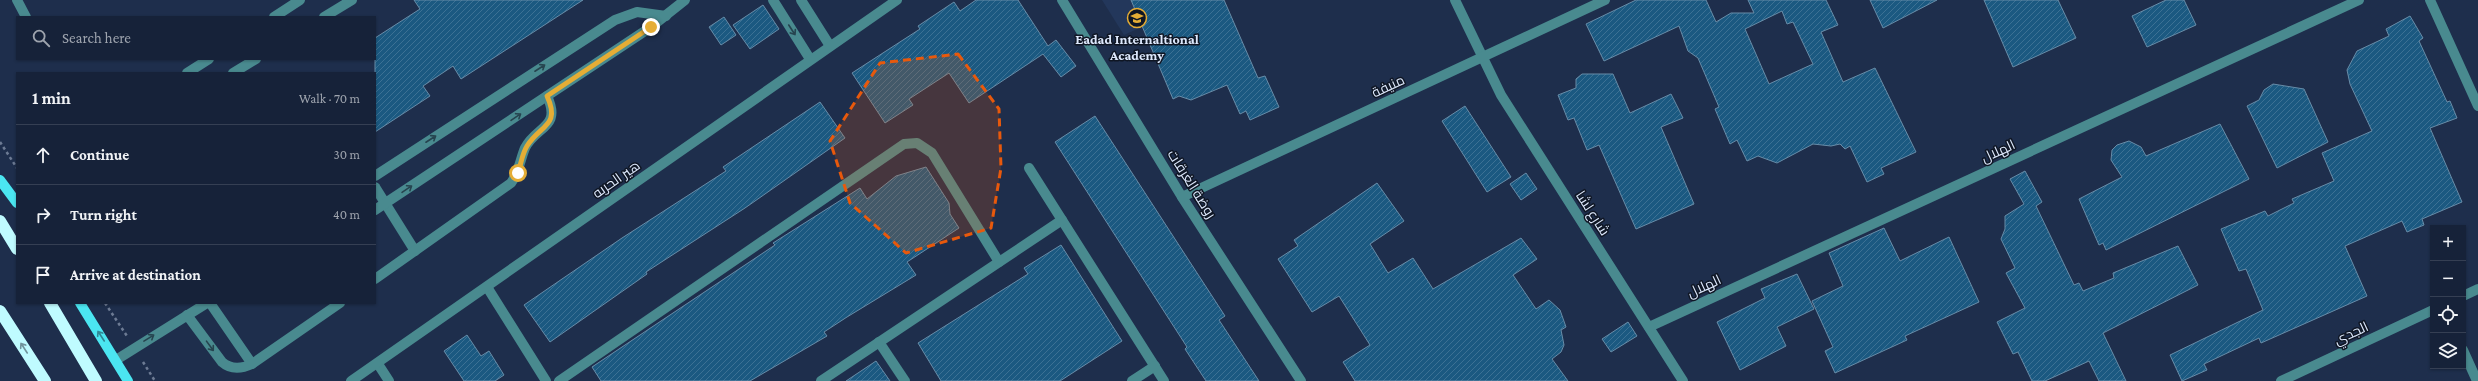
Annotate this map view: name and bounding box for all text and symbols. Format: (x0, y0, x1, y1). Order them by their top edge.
school or university icon: Eadad Internaltional Academy (1126, 7, 1148, 29)
search box (16, 16, 376, 60)
route end (642, 18, 660, 36)
one-way arrow (787, 24, 796, 35)
icon: search (30, 27, 52, 49)
text: Search here (62, 30, 131, 46)
place label: Eadad Internaltional Academy (1075, 31, 1199, 63)
one-way arrow (534, 64, 545, 72)
street label: منيفة (1369, 72, 1407, 100)
text: 1 min (32, 89, 71, 108)
text: Walk · 70 m (299, 91, 360, 106)
one-way arrow (510, 113, 521, 121)
one-way arrow (425, 135, 436, 143)
street label: الهلال (1978, 136, 2018, 167)
icon: ahead (32, 144, 54, 166)
text: Continue (70, 147, 129, 163)
text: 30 m (334, 147, 360, 162)
street label: روضة الغرقات (1165, 147, 1219, 221)
street label: هير الحربه (589, 157, 643, 201)
route start (509, 164, 527, 182)
one-way arrow (402, 185, 413, 193)
street label: شارع لشا (1572, 188, 1613, 239)
icon: right (32, 204, 54, 226)
text: Turn right (70, 207, 137, 223)
text: 40 m (333, 207, 360, 222)
map controls (2430, 225, 2466, 369)
button: + (2430, 225, 2466, 261)
button: − (2430, 261, 2466, 297)
icon: arrive (32, 264, 54, 286)
text: Arrive at destination (70, 267, 201, 283)
street label: الهلال (1684, 271, 1724, 302)
button: locate (2430, 297, 2466, 333)
street label: الجدي (2331, 318, 2372, 352)
one-way arrow (97, 331, 105, 342)
button: layers (2430, 333, 2466, 369)
one-way arrow (143, 334, 155, 342)
one-way arrow (206, 341, 215, 352)
one-way arrow (20, 343, 28, 354)

